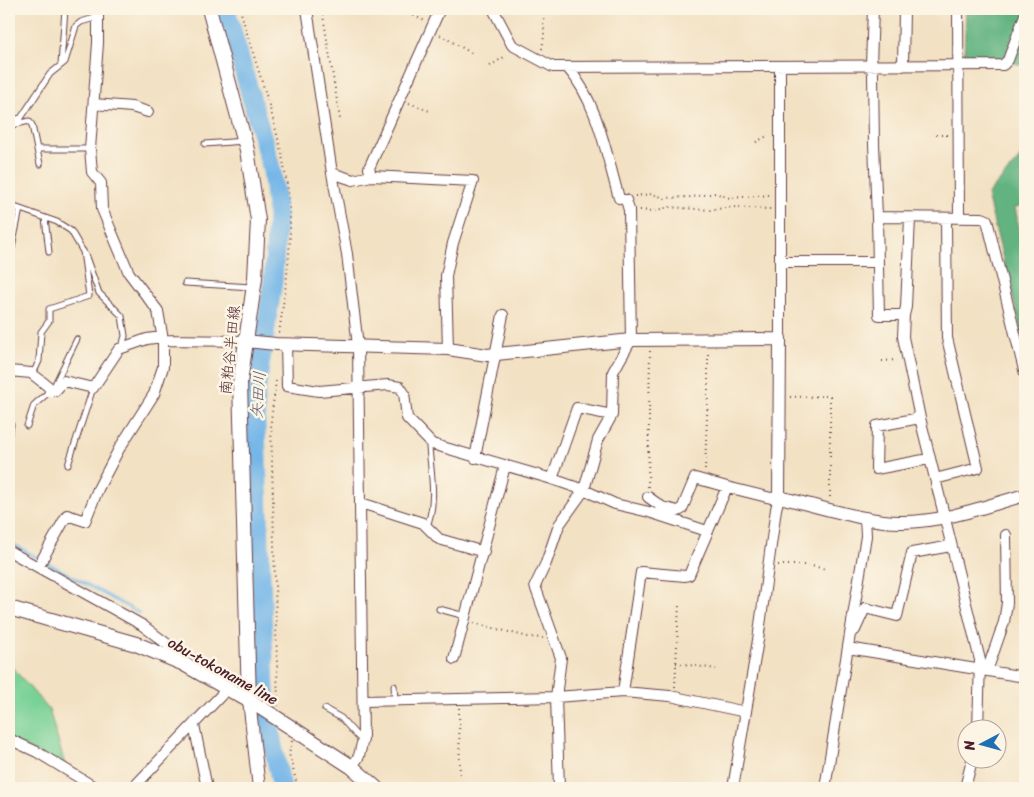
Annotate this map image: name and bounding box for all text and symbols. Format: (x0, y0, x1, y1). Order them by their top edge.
street label: 南粕谷半田線 (212, 304, 248, 396)
water label: 矢田川 (242, 370, 274, 420)
street label: obu-tokoname line (163, 630, 283, 712)
north arrow (956, 720, 1006, 770)
text: N (957, 739, 983, 752)

